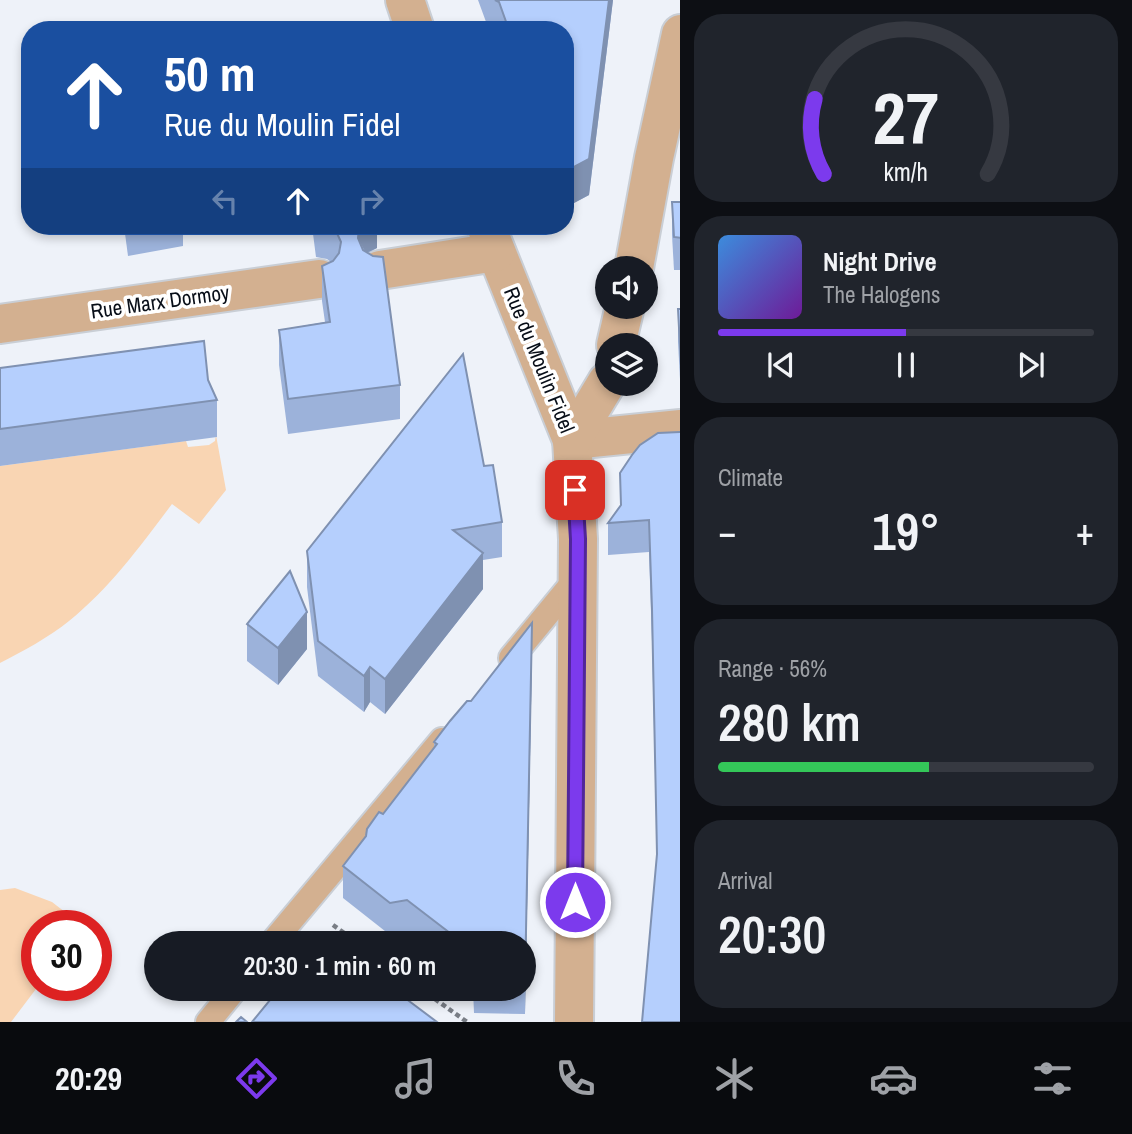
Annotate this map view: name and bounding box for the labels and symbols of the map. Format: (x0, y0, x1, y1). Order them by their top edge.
street label: Rue Marx Dormoy (89, 277, 231, 326)
street label: Rue du Moulin Fidel (497, 282, 582, 437)
pin (545, 460, 605, 520)
position arrow (538, 865, 612, 939)
speed limit sign: 30 (21, 910, 112, 1001)

